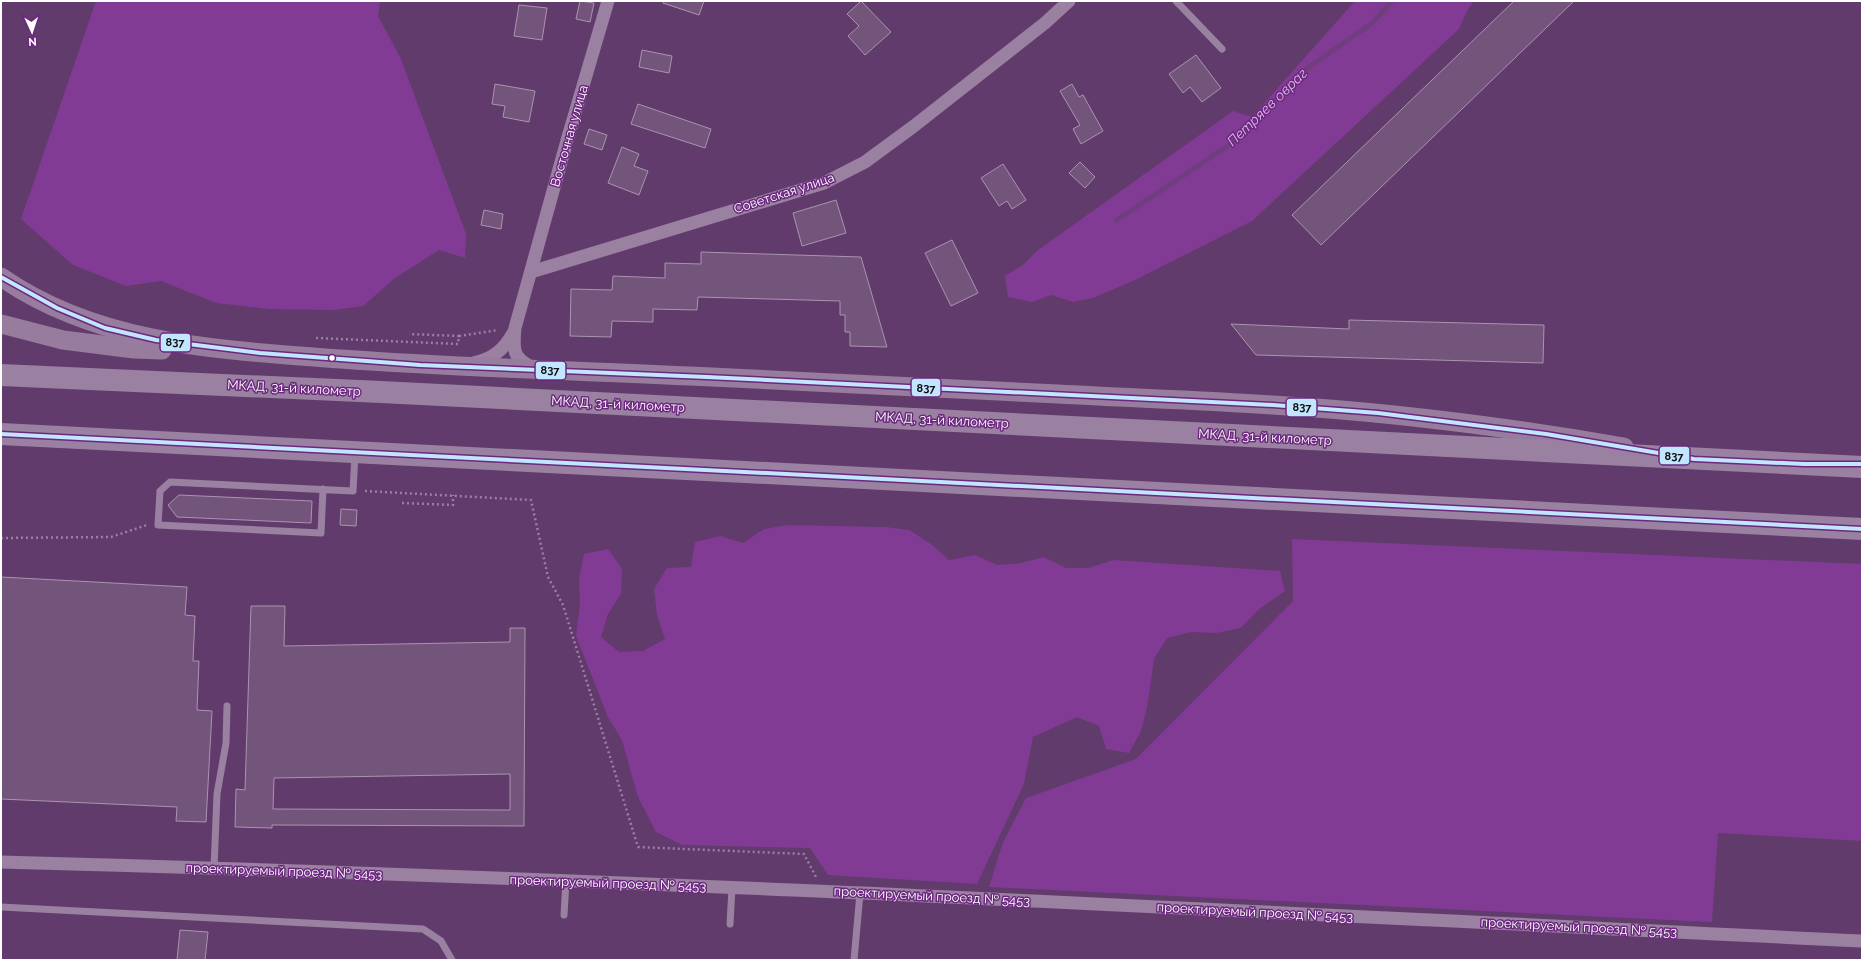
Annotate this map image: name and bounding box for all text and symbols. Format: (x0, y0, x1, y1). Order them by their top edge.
north arrow (12, 12, 52, 52)
text: N (28, 35, 37, 48)
water label: Петряев овраг (1224, 65, 1310, 149)
street label: Восточная улица (547, 83, 591, 189)
street label: Советская улица (732, 170, 836, 216)
line badge: 837 (160, 333, 191, 352)
text: 837 (166, 336, 185, 349)
unlabelled marker (327, 353, 337, 363)
line badge: 837 (535, 361, 566, 380)
text: 837 (541, 364, 560, 377)
street label: МКАД, 31-й километр (227, 377, 361, 399)
line badge: 837 (911, 378, 941, 397)
text: 837 (917, 382, 936, 395)
street label: МКАД, 31-й километр (551, 393, 685, 415)
line badge: 837 (1286, 398, 1317, 417)
text: 837 (1293, 401, 1312, 414)
street label: МКАД, 31-й километр (875, 409, 1009, 431)
street label: МКАД, 31-й километр (1198, 426, 1332, 448)
line badge: 837 (1659, 446, 1690, 465)
text: 837 (1665, 450, 1684, 463)
street label: проектируемый проезд № 5453 (186, 860, 383, 882)
street label: проектируемый проезд № 5453 (510, 872, 707, 894)
street label: проектируемый проезд № 5453 (833, 883, 1031, 909)
street label: проектируемый проезд № 5453 (1156, 899, 1354, 925)
street label: проектируемый проезд № 5453 (1480, 914, 1678, 940)

